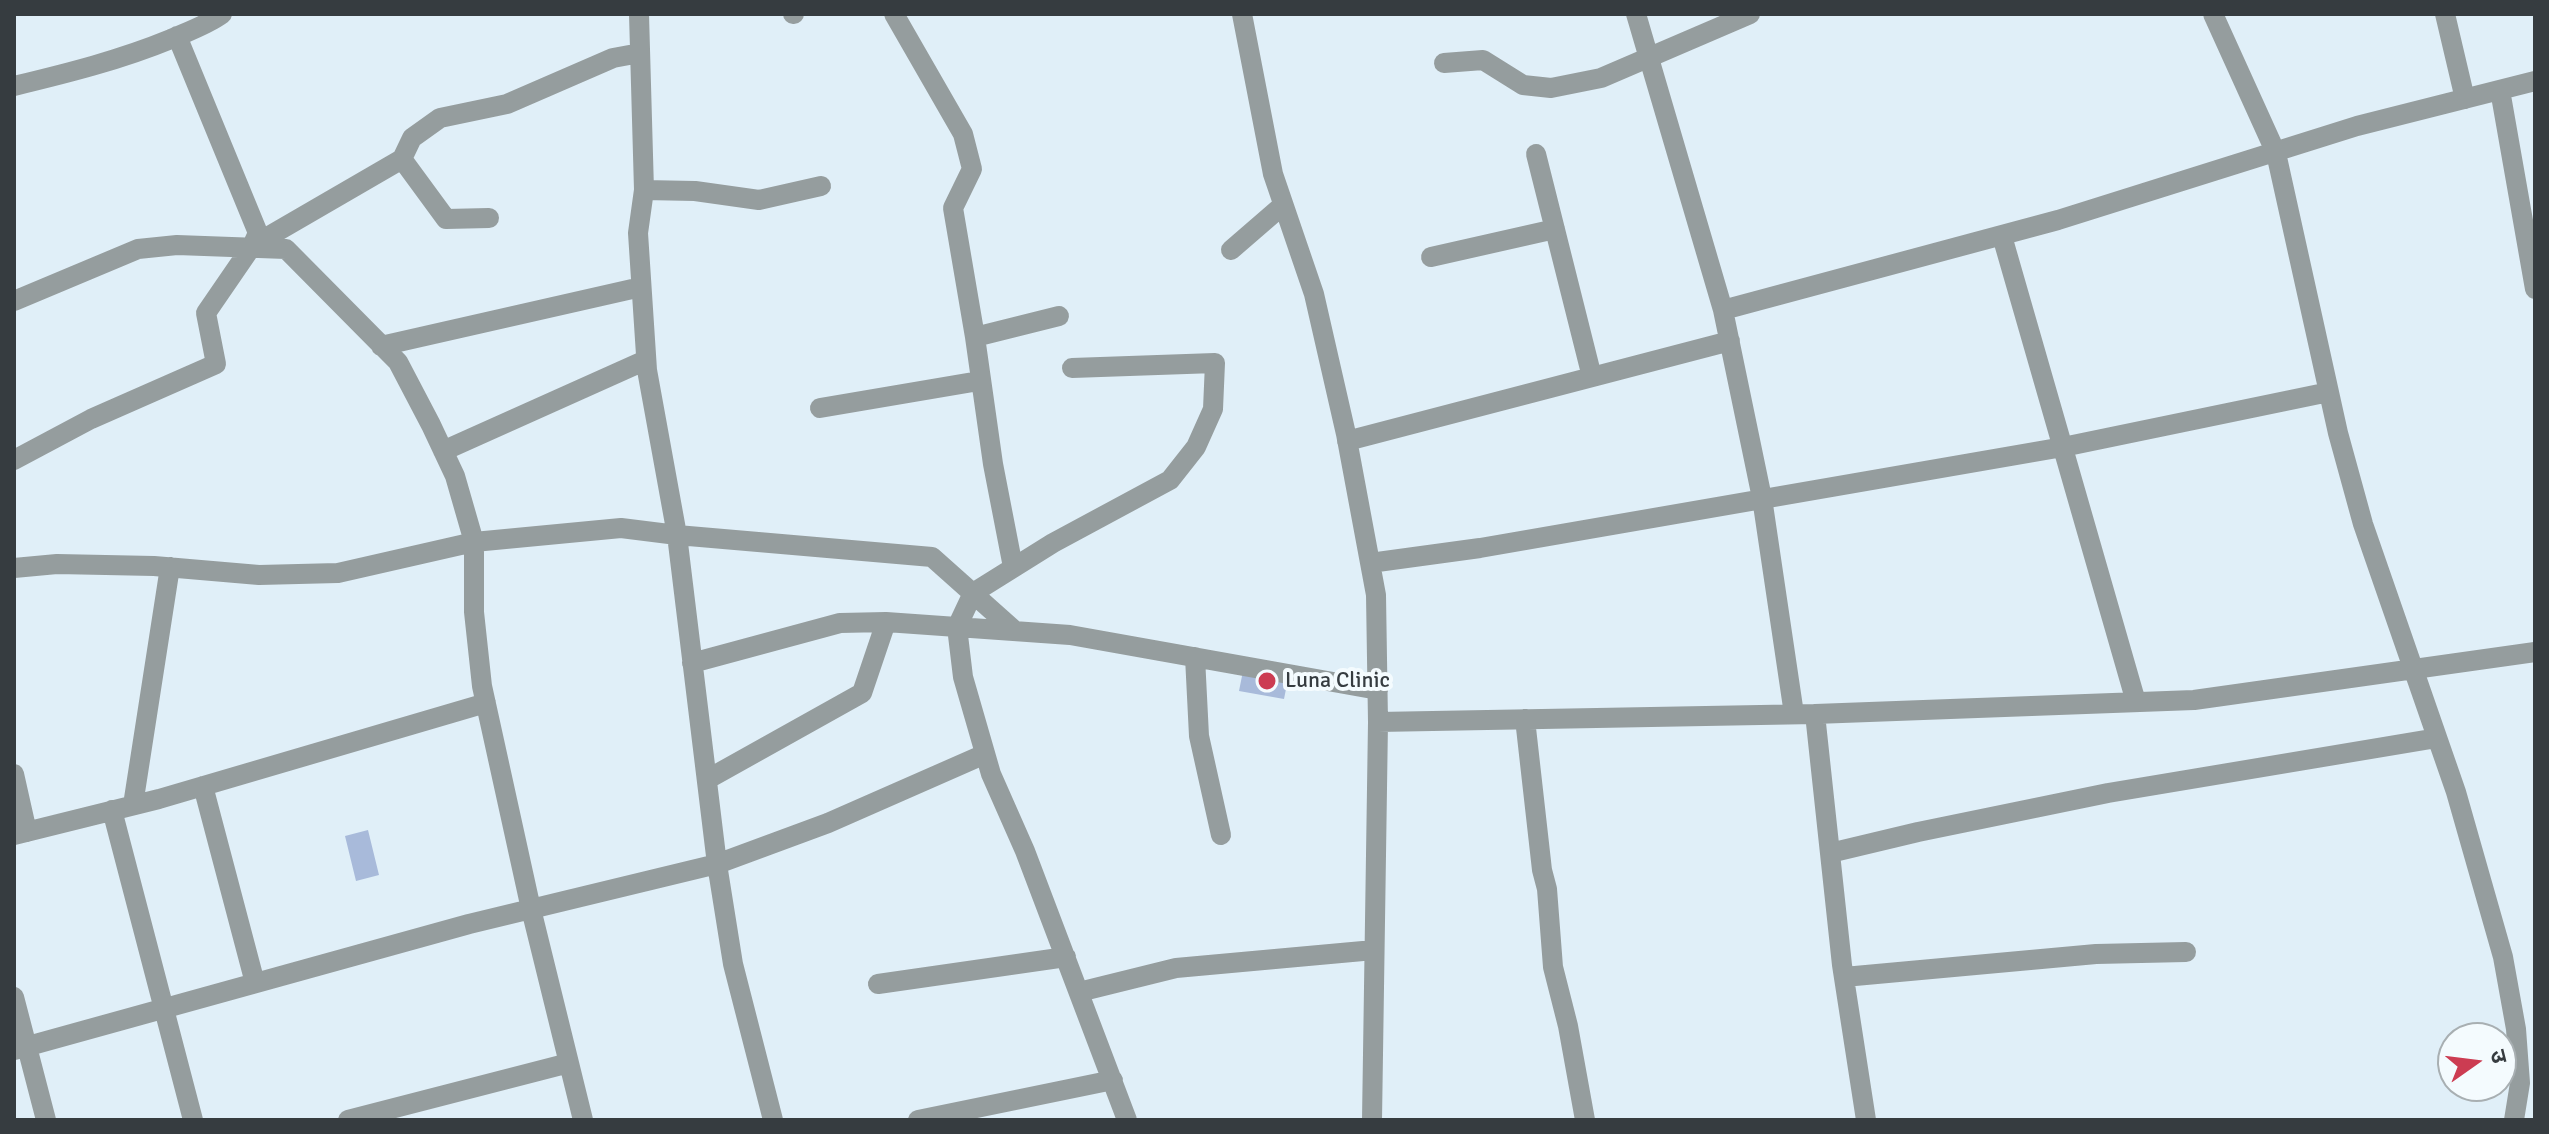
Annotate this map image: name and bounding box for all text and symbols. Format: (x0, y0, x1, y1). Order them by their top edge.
place label: Luna Clinic (1285, 668, 1390, 694)
marker: Luna Clinic (1256, 670, 1278, 692)
north arrow (2437, 1022, 2517, 1102)
text: उ (2484, 1047, 2513, 1066)

